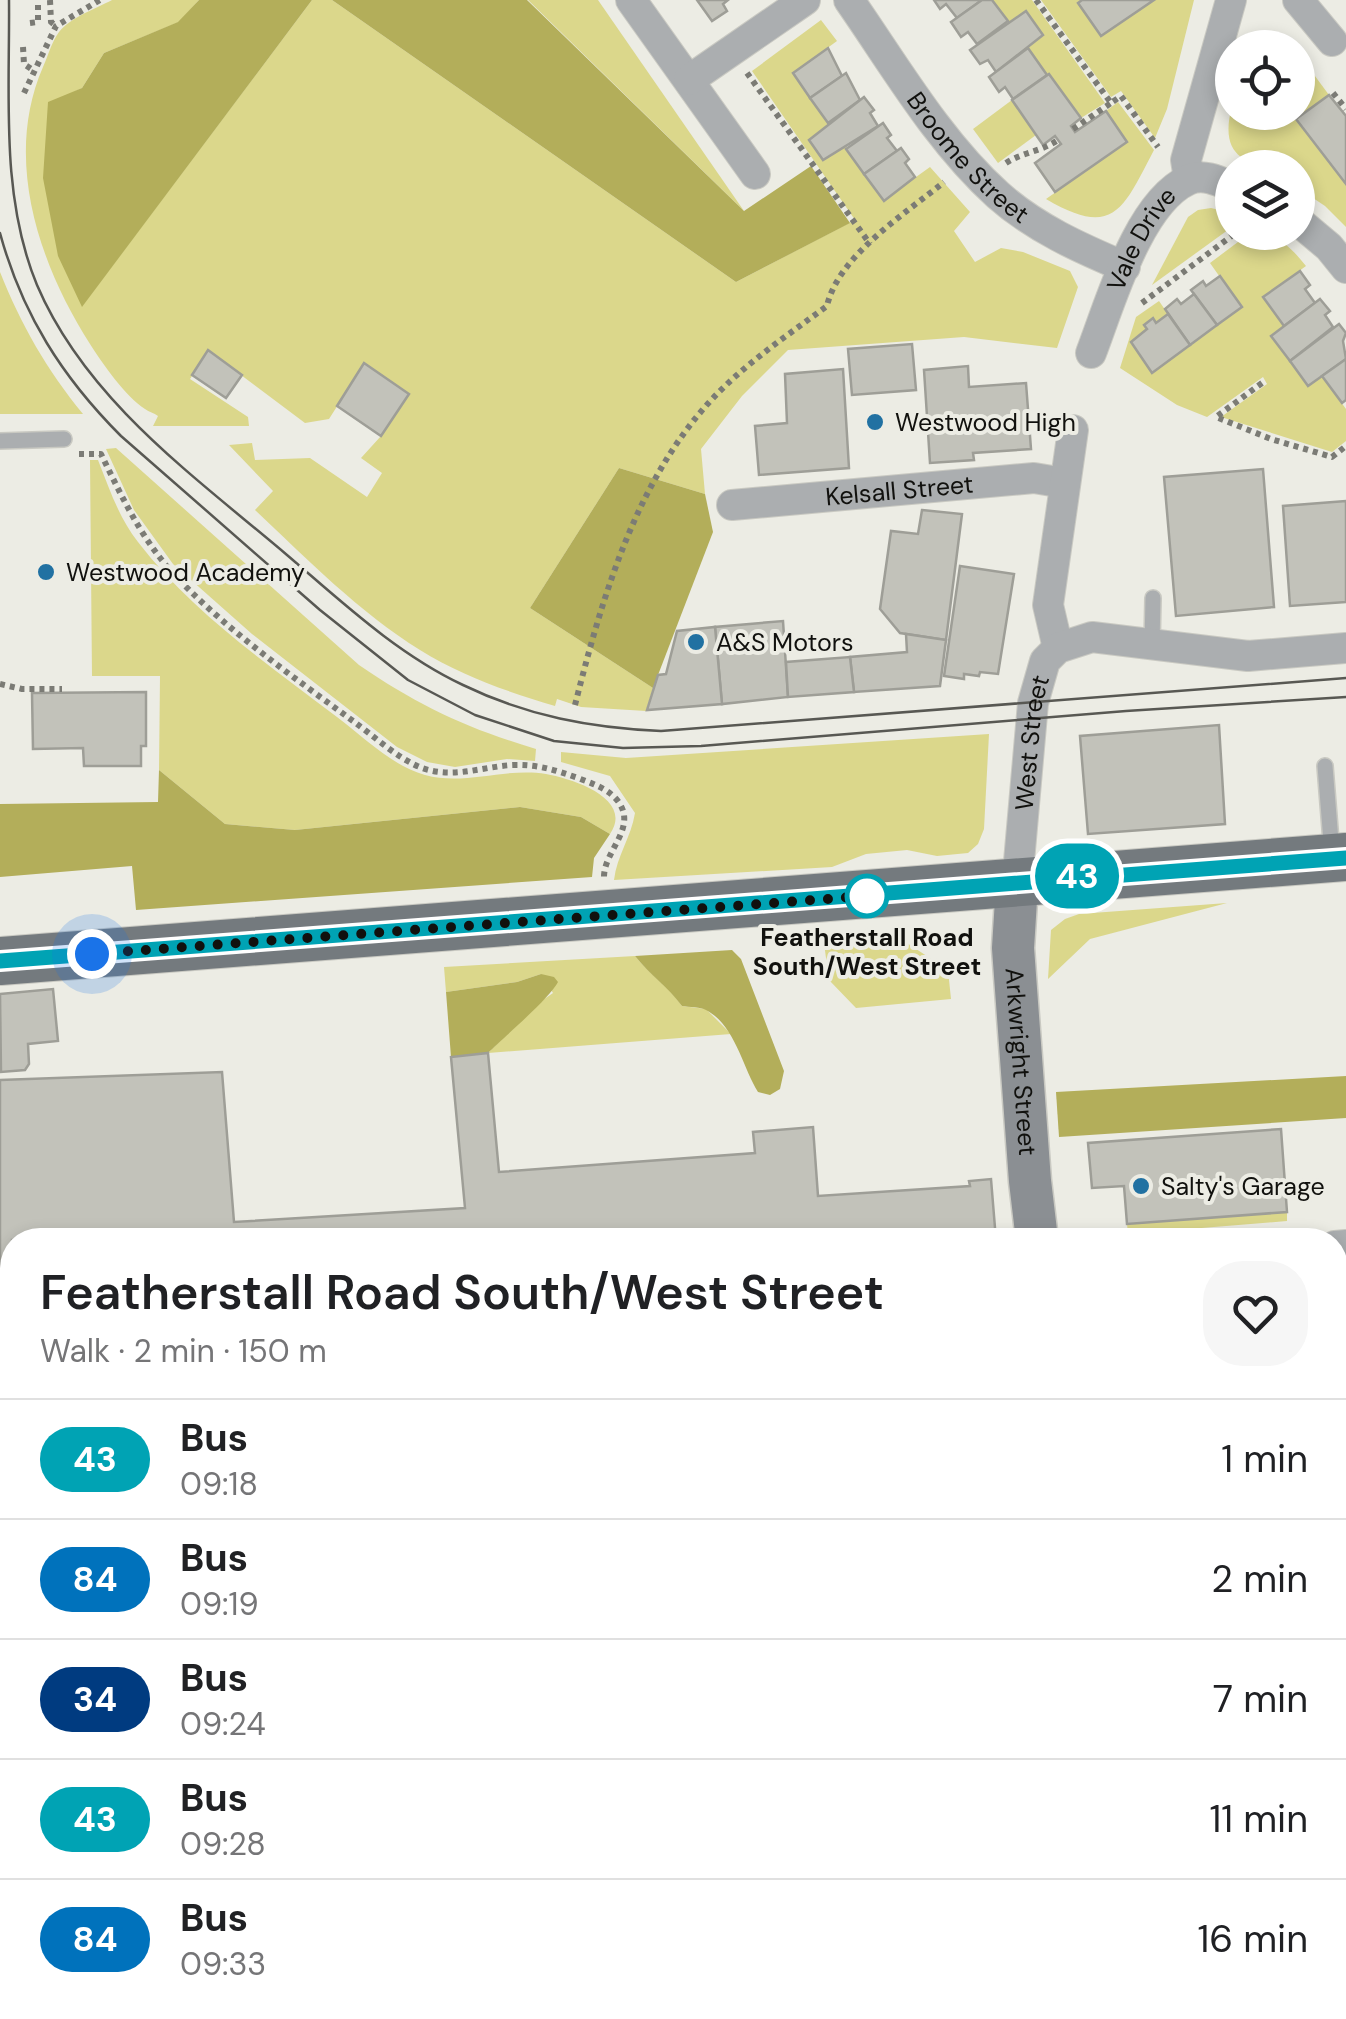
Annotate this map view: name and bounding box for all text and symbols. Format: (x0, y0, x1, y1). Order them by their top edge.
map controls (1215, 30, 1315, 250)
button: locate (1215, 30, 1315, 130)
street label: Broome Street (899, 85, 1035, 231)
button: layers (1215, 150, 1315, 250)
street label: Vale Drive (1099, 180, 1183, 296)
place label: Westwood High (895, 406, 1076, 439)
marker: Westwood High (864, 411, 886, 433)
street label: Kelsall Street (824, 467, 975, 514)
place label: Westwood Academy (66, 556, 305, 589)
marker: Westwood Academy (35, 561, 57, 583)
place label: A&S Motors (716, 626, 854, 659)
marker: A&S Motors (685, 631, 707, 653)
street label: West Street (1008, 671, 1057, 812)
line badge: 43 (1032, 844, 1122, 908)
text: 43 (1055, 853, 1099, 899)
marker: Featherstall Road South/West Street (846, 875, 888, 917)
place label: Featherstall Road South/West Street (753, 921, 981, 983)
your location (67, 929, 117, 979)
street label: Arkwright Street (997, 966, 1044, 1157)
place label: Salty's Garage (1161, 1170, 1325, 1203)
marker: Salty's Garage (1130, 1175, 1152, 1197)
text: Featherstall Road South/West Street (40, 1261, 884, 1324)
button: heart (1203, 1261, 1308, 1366)
text: Walk · 2 min · 150 m (40, 1330, 327, 1372)
text: Bus (180, 1413, 248, 1463)
text: 1 min (1221, 1434, 1308, 1484)
text: 43 (73, 1436, 117, 1482)
text: 09:18 (180, 1463, 258, 1505)
text: Bus (180, 1533, 248, 1583)
text: 2 min (1211, 1554, 1308, 1604)
text: 84 (73, 1556, 117, 1602)
text: 09:19 (180, 1583, 259, 1625)
text: Bus (180, 1653, 248, 1703)
text: 7 min (1213, 1674, 1308, 1724)
text: 34 (73, 1676, 117, 1722)
text: 09:24 (180, 1703, 266, 1745)
text: Bus (180, 1773, 248, 1823)
text: 11 min (1209, 1794, 1308, 1844)
text: 43 (73, 1796, 117, 1842)
text: 09:28 (180, 1823, 266, 1865)
text: Bus (180, 1893, 248, 1943)
text: 16 min (1197, 1914, 1308, 1964)
text: 84 (73, 1916, 117, 1962)
text: 09:33 (180, 1943, 266, 1985)

